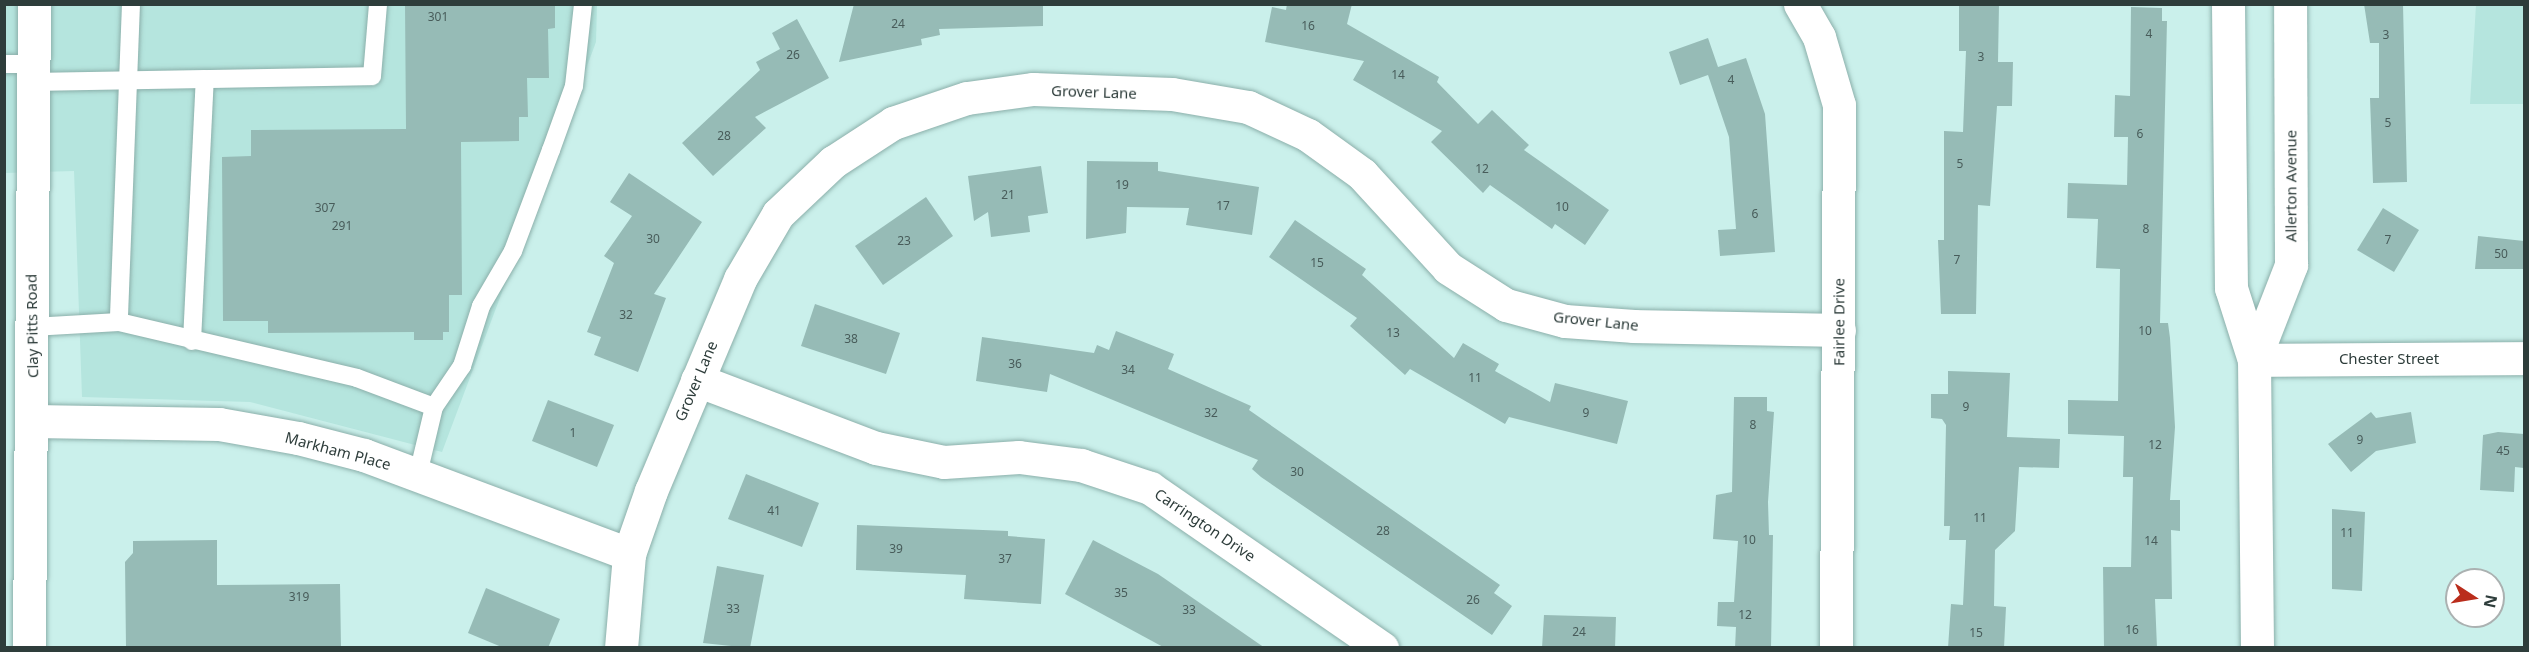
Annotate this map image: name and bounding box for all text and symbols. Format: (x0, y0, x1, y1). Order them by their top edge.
house number: 301 (428, 10, 448, 24)
house number: 24 (891, 17, 905, 31)
house number: 16 (1301, 19, 1315, 33)
house number: 4 (2146, 27, 2152, 41)
house number: 3 (2383, 28, 2389, 42)
house number: 26 (786, 48, 800, 62)
house number: 3 (1978, 50, 1984, 64)
house number: 14 (1391, 68, 1405, 82)
house number: 4 (1728, 73, 1734, 87)
street label: Grover Lane (1051, 82, 1137, 102)
house number: 5 (2385, 116, 2391, 130)
house number: 6 (2137, 127, 2143, 141)
house number: 28 (717, 129, 731, 143)
street label: Allerton Avenue (2282, 130, 2300, 242)
house number: 5 (1957, 157, 1963, 171)
house number: 12 (1475, 162, 1489, 176)
house number: 19 (1115, 178, 1129, 192)
house number: 21 (1001, 188, 1015, 202)
house number: 17 (1216, 199, 1230, 213)
house number: 10 (1555, 200, 1569, 214)
house number: 307 (315, 201, 335, 215)
house number: 6 (1752, 207, 1758, 221)
house number: 291 (332, 219, 352, 233)
house number: 8 (2143, 222, 2149, 236)
house number: 30 (646, 232, 660, 246)
house number: 7 (2385, 233, 2391, 247)
house number: 23 (897, 234, 911, 248)
house number: 50 (2494, 247, 2508, 261)
house number: 7 (1954, 253, 1960, 267)
house number: 15 (1310, 256, 1324, 270)
street label: Clay Pitts Road (22, 274, 42, 378)
street label: Fairlee Drive (1830, 278, 1848, 366)
house number: 32 (619, 308, 633, 322)
street label: Grover Lane (1552, 308, 1640, 334)
house number: 10 (2138, 324, 2152, 338)
house number: 13 (1386, 326, 1400, 340)
house number: 38 (844, 332, 858, 346)
street label: Grover Lane (671, 338, 721, 424)
street label: Chester Street (2339, 350, 2439, 368)
house number: 36 (1008, 357, 1022, 371)
house number: 34 (1121, 363, 1135, 377)
house number: 11 (1468, 371, 1482, 385)
house number: 9 (1963, 400, 1969, 414)
house number: 32 (1204, 406, 1218, 420)
house number: 9 (1583, 406, 1589, 420)
house number: 8 (1750, 418, 1756, 432)
house number: 1 (570, 426, 576, 440)
street label: Markham Place (283, 428, 393, 474)
house number: 9 (2357, 433, 2363, 447)
house number: 12 (2148, 438, 2162, 452)
house number: 45 (2496, 444, 2510, 458)
house number: 30 (1290, 465, 1304, 479)
street label: Carrington Drive (1151, 485, 1259, 565)
house number: 41 (767, 504, 781, 518)
house number: 11 (1973, 511, 1987, 525)
house number: 28 (1376, 524, 1390, 538)
house number: 11 (2340, 526, 2354, 540)
house number: 10 (1742, 533, 1756, 547)
house number: 14 (2144, 534, 2158, 548)
house number: 39 (889, 542, 903, 556)
house number: 37 (998, 552, 1012, 566)
north arrow (2445, 568, 2505, 628)
house number: 35 (1114, 586, 1128, 600)
house number: 319 (289, 590, 309, 604)
house number: 26 (1466, 593, 1480, 607)
text: N (2479, 593, 2503, 610)
house number: 33 (726, 602, 740, 616)
house number: 33 (1182, 603, 1196, 617)
house number: 12 (1738, 608, 1752, 622)
house number: 16 (2125, 623, 2139, 637)
house number: 24 (1572, 625, 1586, 639)
house number: 15 (1969, 626, 1983, 640)

